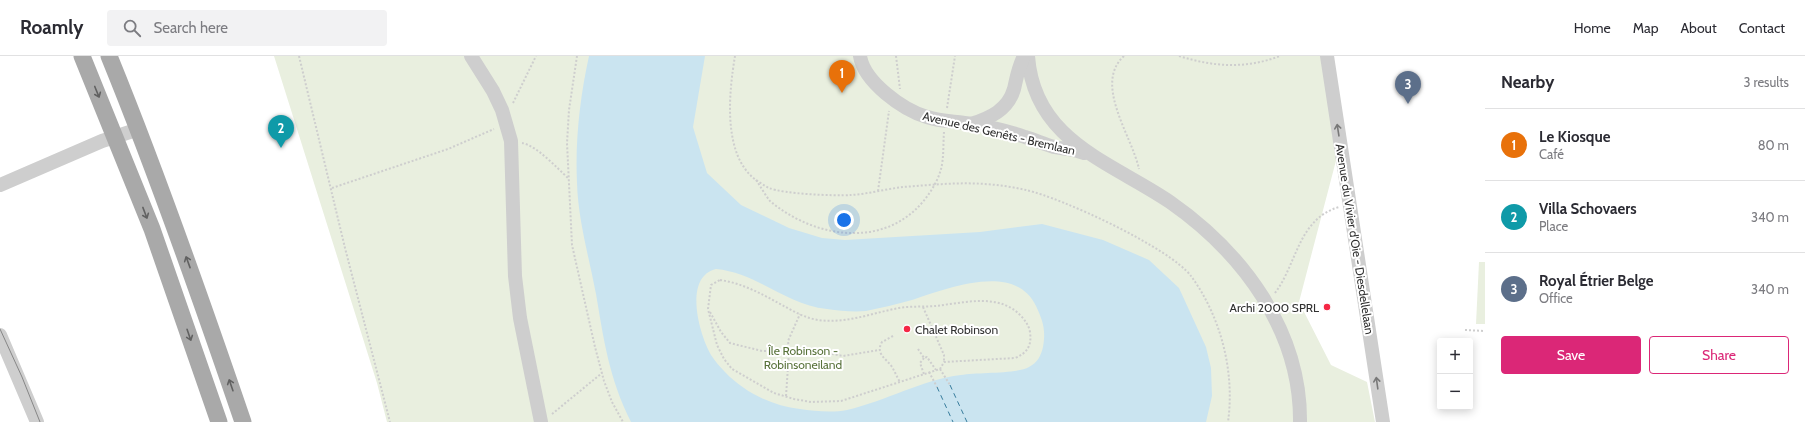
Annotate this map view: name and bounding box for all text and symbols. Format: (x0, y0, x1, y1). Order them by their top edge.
search box (107, 10, 387, 46)
text: Roamly (20, 16, 83, 39)
icon: search (121, 17, 143, 39)
text: Search here (153, 19, 228, 37)
text: Home (1574, 19, 1611, 37)
text: Map (1633, 19, 1658, 37)
text: About (1680, 19, 1717, 37)
text: Contact (1739, 19, 1785, 37)
pin: 1 (829, 60, 855, 93)
pin: 3 (1395, 71, 1421, 104)
text: Nearby (1501, 72, 1554, 92)
text: 3 results (1743, 74, 1789, 90)
one-way arrow (94, 86, 102, 98)
street label: Avenue des Genêts - Bremlaan (921, 108, 1077, 158)
pin: 2 (268, 115, 294, 148)
one-way arrow (1334, 124, 1342, 137)
text: Le Kiosque (1539, 128, 1610, 146)
text: 1 (1512, 137, 1516, 153)
text: 80 m (1758, 137, 1789, 153)
street label: Avenue du Vivier d'Oie - Diesdellelaan (1333, 143, 1378, 336)
text: Café (1539, 146, 1564, 162)
text: Villa Schovaers (1539, 200, 1637, 218)
one-way arrow (142, 206, 150, 218)
text: 2 (1511, 209, 1517, 225)
text: 340 m (1751, 209, 1789, 225)
your location (834, 210, 854, 230)
text: Place (1539, 218, 1568, 234)
one-way arrow (184, 256, 191, 269)
text: Royal Étrier Belge (1539, 272, 1654, 290)
text: 3 (1510, 281, 1518, 297)
text: 340 m (1751, 281, 1789, 297)
text: Office (1539, 290, 1573, 306)
place label: Archi 2000 SPRL (1230, 300, 1319, 315)
marker: Archi 2000 SPRL (1322, 302, 1332, 312)
place label: Chalet Robinson (915, 322, 998, 337)
marker: Chalet Robinson (902, 324, 912, 334)
one-way arrow (186, 329, 194, 341)
button: Save (1501, 336, 1641, 374)
button: Share (1649, 336, 1789, 374)
map controls (1437, 338, 1473, 410)
button: + (1437, 338, 1473, 374)
park label: Île Robinson - Robinsoneiland (764, 343, 842, 372)
button: − (1437, 374, 1473, 410)
one-way arrow (1373, 377, 1381, 390)
one-way arrow (227, 379, 234, 392)

